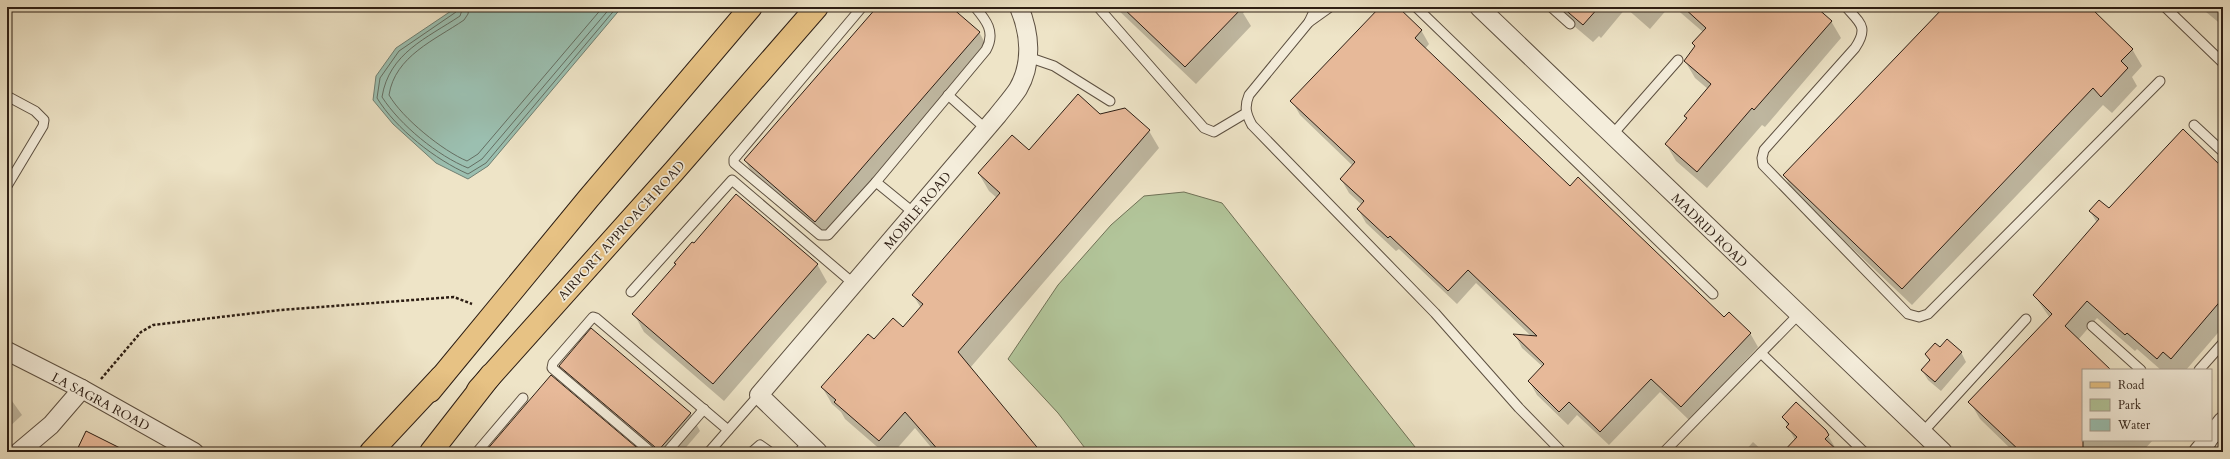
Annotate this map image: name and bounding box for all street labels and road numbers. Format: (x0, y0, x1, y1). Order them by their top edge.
street label: AIRPORT APPROACH ROAD (554, 157, 689, 304)
street label: MOBILE ROAD (880, 168, 956, 253)
street label: MADRID ROAD (1667, 190, 1751, 272)
street label: LA SAGRA ROAD (48, 368, 153, 435)

